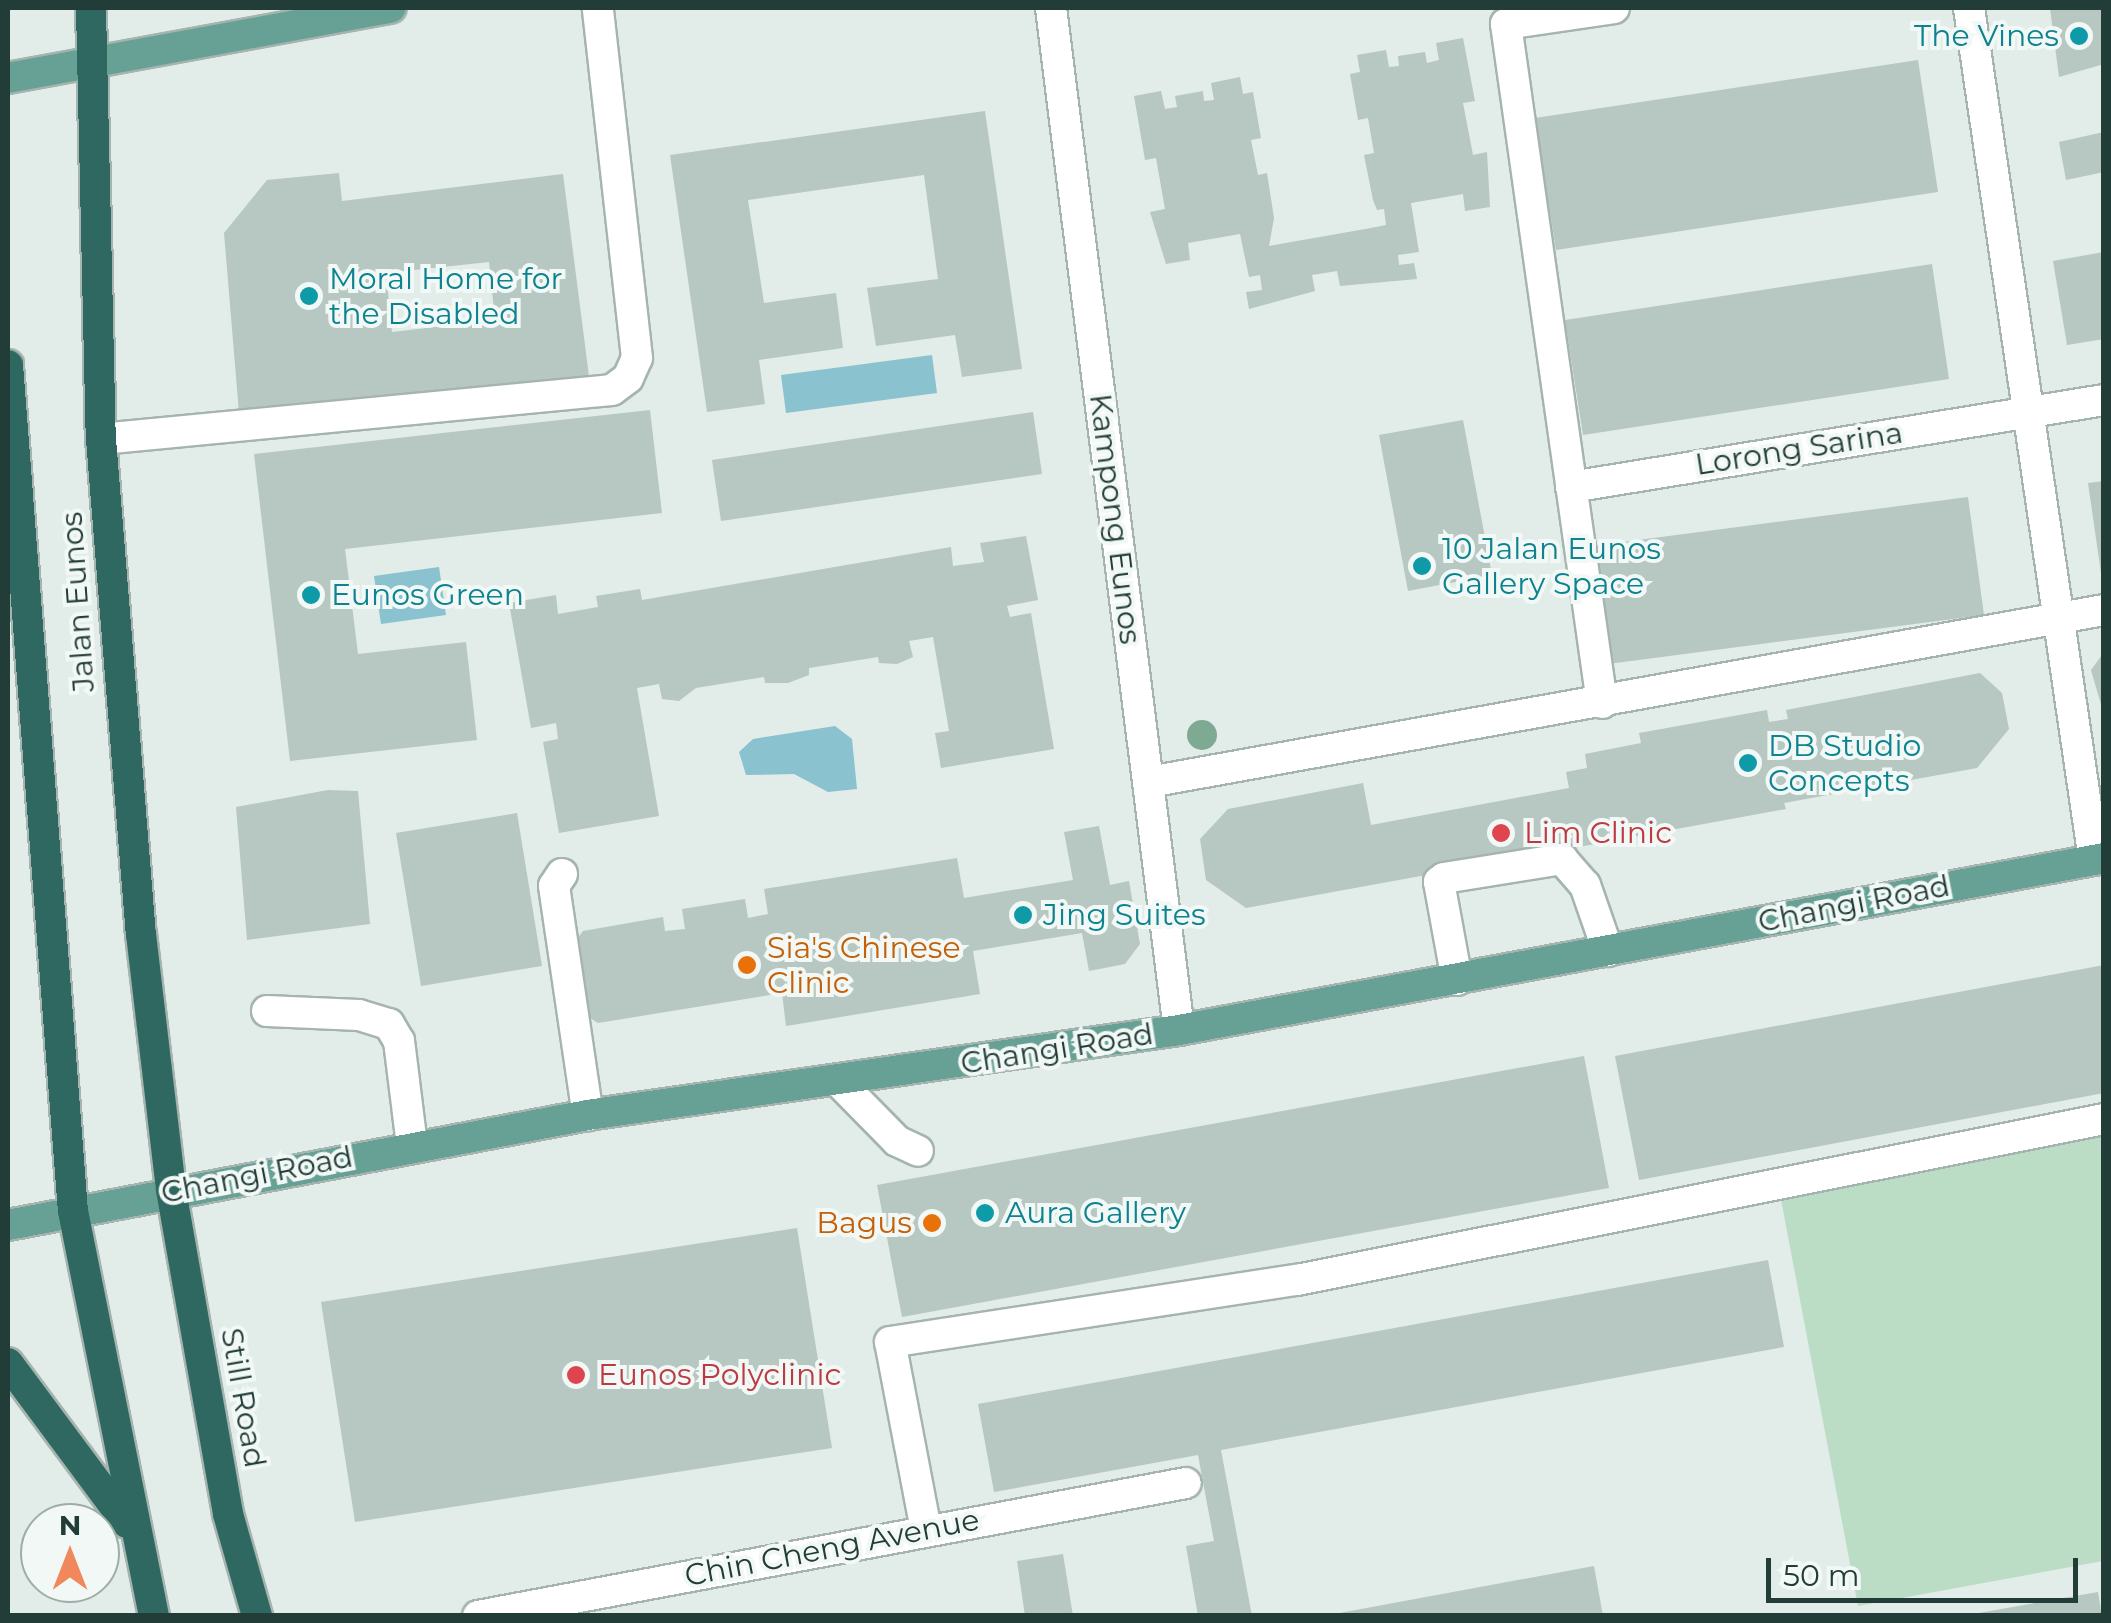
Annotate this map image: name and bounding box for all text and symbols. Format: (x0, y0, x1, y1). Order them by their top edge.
place label: The Vines (1914, 18, 2059, 54)
marker: The Vines (2068, 25, 2090, 47)
place label: Moral Home for the Disabled (329, 261, 563, 332)
marker: Moral Home for the Disabled (298, 285, 320, 307)
street label: Kampong Eunos (1082, 392, 1148, 646)
street label: Lorong Sarina (1693, 415, 1905, 483)
street label: Jalan Eunos (54, 511, 102, 693)
place label: 10 Jalan Eunos Gallery Space (1442, 531, 1661, 602)
marker: 10 Jalan Eunos Gallery Space (1411, 555, 1433, 577)
place label: Eunos Green (331, 577, 524, 613)
marker: Eunos Green (300, 584, 322, 606)
place label: DB Studio Concepts (1768, 728, 1921, 798)
marker: DB Studio Concepts (1737, 752, 1759, 774)
place label: Lim Clinic (1524, 815, 1672, 851)
marker: Lim Clinic (1488, 820, 1514, 846)
street label: Changi Road (1755, 868, 1953, 940)
place label: Jing Suites (1043, 897, 1206, 933)
marker: Jing Suites (1012, 904, 1034, 926)
place label: Sia's Chinese Clinic (767, 930, 961, 1000)
marker: Sia's Chinese Clinic (736, 954, 758, 976)
street label: Changi Road (958, 1016, 1156, 1082)
street label: Changi Road (158, 1139, 356, 1211)
place label: Aura Gallery (1005, 1195, 1186, 1231)
marker: Aura Gallery (974, 1202, 996, 1224)
place label: Bagus (816, 1205, 912, 1241)
marker: Bagus (921, 1212, 943, 1234)
street label: Still Road (213, 1325, 273, 1471)
place label: Eunos Polyclinic (598, 1357, 841, 1393)
marker: Eunos Polyclinic (563, 1362, 589, 1388)
street label: Chin Cheng Avenue (682, 1502, 982, 1594)
north arrow (20, 1503, 120, 1603)
text: N (59, 1508, 81, 1542)
scale bar (1771, 1538, 2084, 1600)
text: 50 m (1783, 1557, 1860, 1594)

